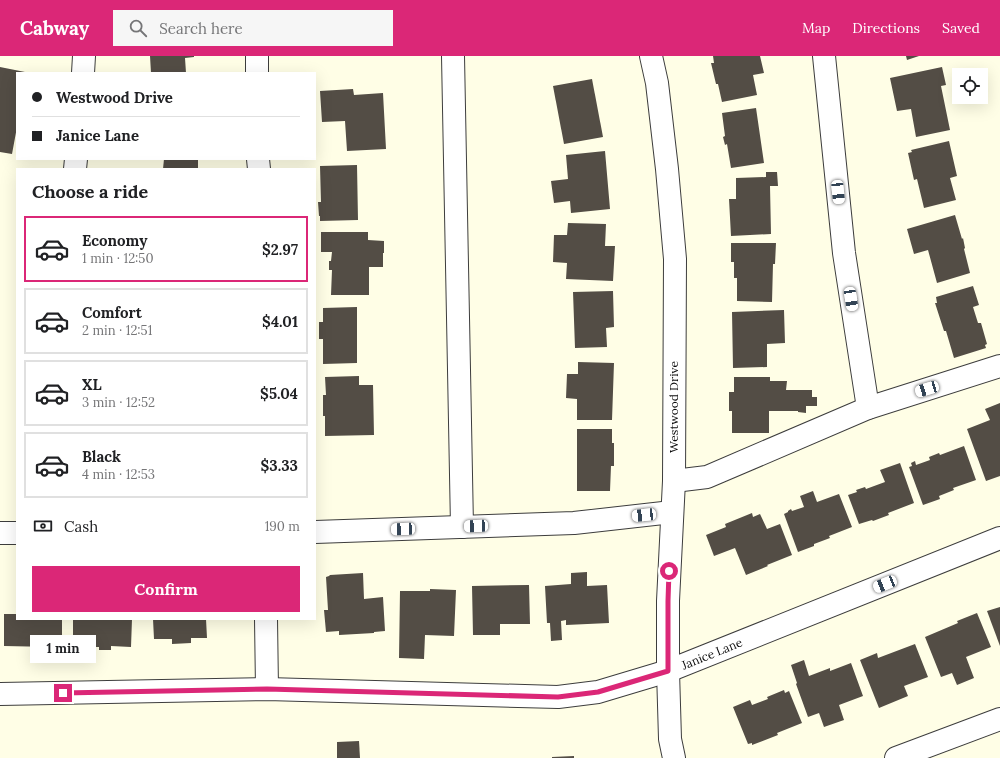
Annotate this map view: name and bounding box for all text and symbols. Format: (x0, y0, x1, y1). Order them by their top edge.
search box (113, 10, 393, 46)
text: Cabway (20, 16, 89, 40)
icon: search (127, 17, 149, 39)
text: Search here (159, 19, 243, 38)
text: Map (802, 19, 830, 37)
text: Directions (852, 19, 920, 37)
text: Saved (942, 19, 980, 37)
map controls (952, 68, 988, 104)
button: locate (952, 68, 988, 104)
text: Westwood Drive (56, 88, 173, 107)
text: Janice Lane (56, 126, 139, 145)
car (831, 179, 845, 205)
text: Choose a ride (32, 180, 148, 203)
icon: car (34, 231, 70, 267)
text: Economy (82, 231, 147, 250)
text: $2.97 (262, 240, 298, 259)
text: 1 min · 12:50 (82, 250, 154, 267)
car (843, 286, 859, 312)
icon: car (34, 303, 70, 339)
text: Comfort (82, 303, 142, 322)
text: $4.01 (262, 312, 298, 331)
text: 2 min · 12:51 (82, 322, 152, 339)
street label: Westwood Drive (666, 360, 681, 453)
icon: car (34, 375, 70, 411)
text: XL (82, 375, 102, 394)
car (914, 380, 940, 398)
text: $5.04 (260, 384, 298, 403)
text: 3 min · 12:52 (82, 394, 155, 411)
icon: car (34, 447, 70, 483)
text: Black (82, 447, 121, 466)
text: $3.33 (260, 456, 298, 475)
text: 4 min · 12:53 (82, 466, 155, 483)
car (631, 508, 657, 522)
icon: cash (32, 515, 54, 537)
text: Cash (64, 517, 98, 536)
text: 190 m (265, 518, 300, 535)
car (464, 520, 488, 532)
car (391, 523, 415, 535)
route start (660, 562, 678, 580)
button: Confirm (32, 566, 300, 612)
car (872, 574, 898, 594)
street label: Janice Lane (678, 634, 745, 673)
callout: 1 min (30, 635, 96, 663)
text: 1 min (46, 640, 80, 657)
route end (54, 684, 72, 702)

